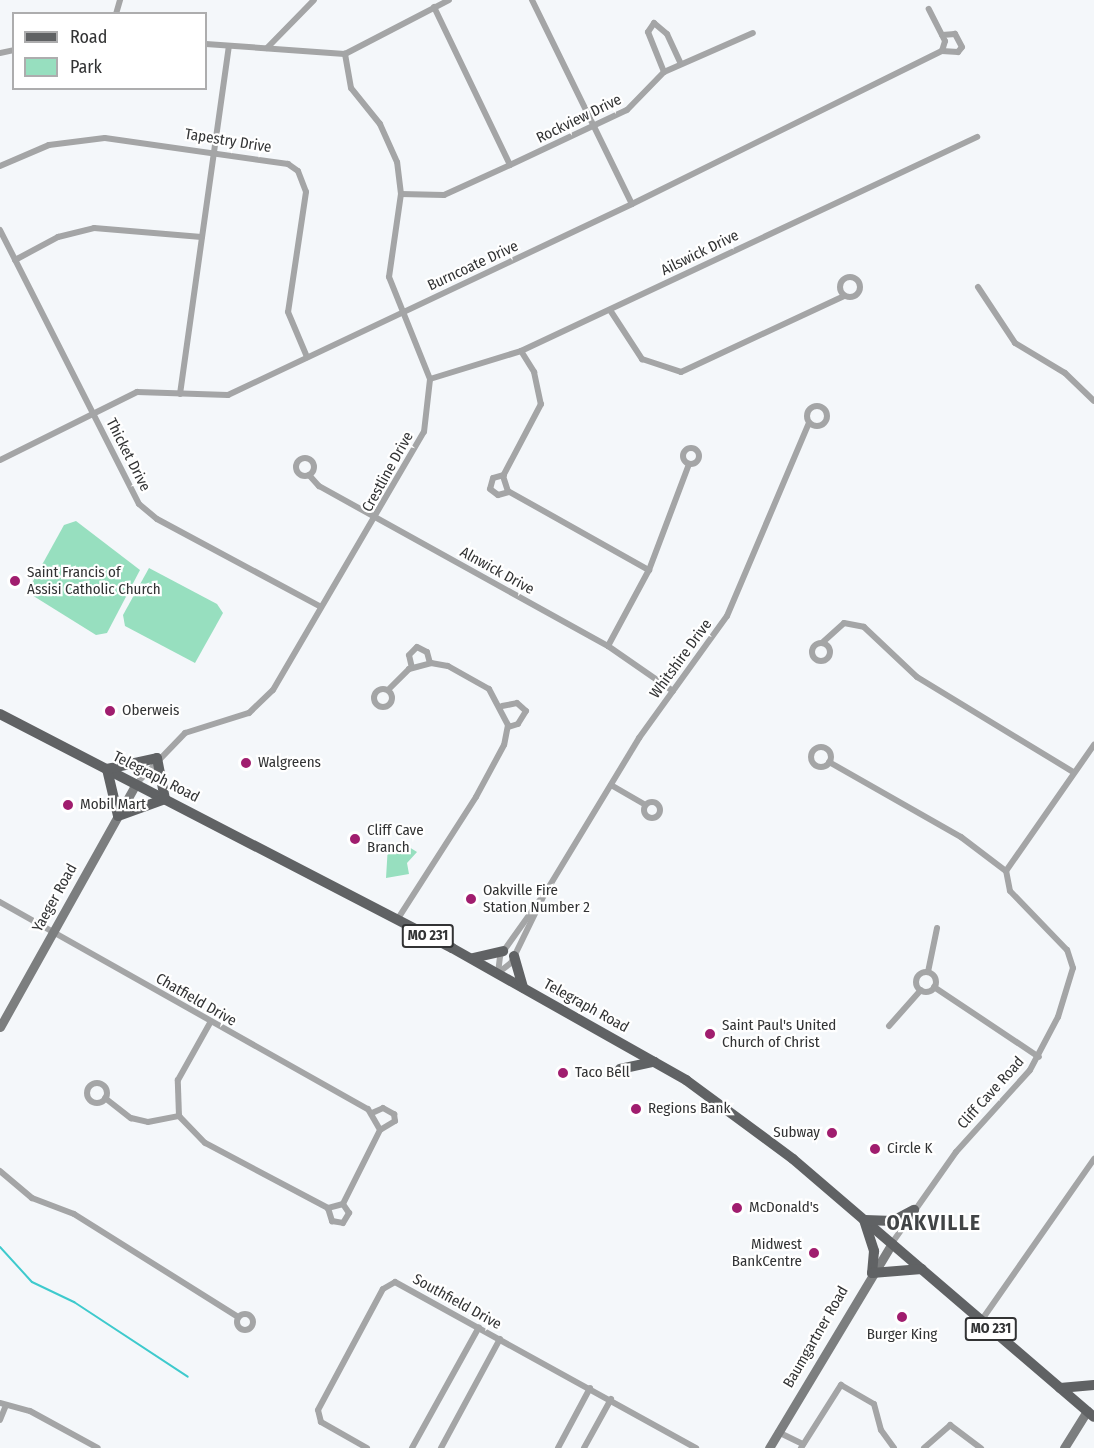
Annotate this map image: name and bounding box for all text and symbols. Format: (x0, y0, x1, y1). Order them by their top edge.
legend (12, 12, 207, 90)
text: Road (70, 26, 107, 48)
text: Park (70, 56, 102, 78)
street label: Rockview Drive (534, 91, 624, 147)
street label: Tapestry Drive (183, 125, 273, 157)
street label: Ailswick Drive (658, 226, 742, 280)
street label: Burncoate Drive (425, 237, 521, 295)
street label: Thicket Drive (102, 415, 154, 495)
street label: Crestline Drive (359, 429, 417, 515)
street label: Alnwick Drive (457, 543, 537, 599)
place label: Saint Francis of Assisi Catholic Church (27, 563, 161, 598)
marker: Saint Francis of Assisi Catholic Church (8, 574, 22, 588)
street label: Whitshire Drive (646, 616, 716, 702)
place label: Oberweis (122, 702, 179, 720)
marker: Oberweis (103, 704, 117, 718)
street label: Telegraph Road (110, 748, 202, 806)
place label: Walgreens (258, 754, 321, 772)
marker: Walgreens (239, 756, 253, 770)
place label: Mobil Mart (80, 796, 146, 814)
marker: Mobil Mart (61, 798, 75, 812)
place label: Cliff Cave Branch (367, 821, 424, 856)
marker: Cliff Cave Branch (348, 832, 362, 846)
street label: Yaeger Road (29, 861, 81, 935)
place label: Oakville Fire Station Number 2 (483, 881, 590, 916)
marker: Oakville Fire Station Number 2 (464, 892, 478, 906)
road number: MO 231 (401, 925, 455, 947)
street label: Chatfield Drive (152, 970, 240, 1030)
street label: Telegraph Road (540, 975, 632, 1037)
place label: Saint Paul's United Church of Christ (722, 1016, 836, 1051)
marker: Saint Paul's United Church of Christ (703, 1027, 717, 1041)
street label: Cliff Cave Road (954, 1053, 1028, 1133)
place label: Taco Bell (575, 1064, 630, 1082)
marker: Taco Bell (556, 1066, 570, 1080)
place label: Regions Bank (648, 1100, 730, 1118)
marker: Regions Bank (629, 1102, 643, 1116)
place label: Subway (773, 1124, 820, 1142)
marker: Subway (825, 1126, 839, 1140)
place label: Circle K (887, 1140, 932, 1158)
marker: Circle K (868, 1142, 882, 1156)
place label: McDonald's (749, 1199, 819, 1217)
marker: McDonald's (730, 1201, 744, 1215)
district label: OAKVILLE (887, 1210, 981, 1236)
place label: Midwest BankCentre (732, 1235, 802, 1270)
marker: Midwest BankCentre (807, 1246, 821, 1260)
street label: Southfield Drive (410, 1270, 504, 1334)
street label: Baumgartner Road (780, 1283, 852, 1391)
marker: Burger King (895, 1310, 909, 1324)
road number: MO 231 (964, 1318, 1018, 1340)
place label: Burger King (867, 1326, 937, 1344)

